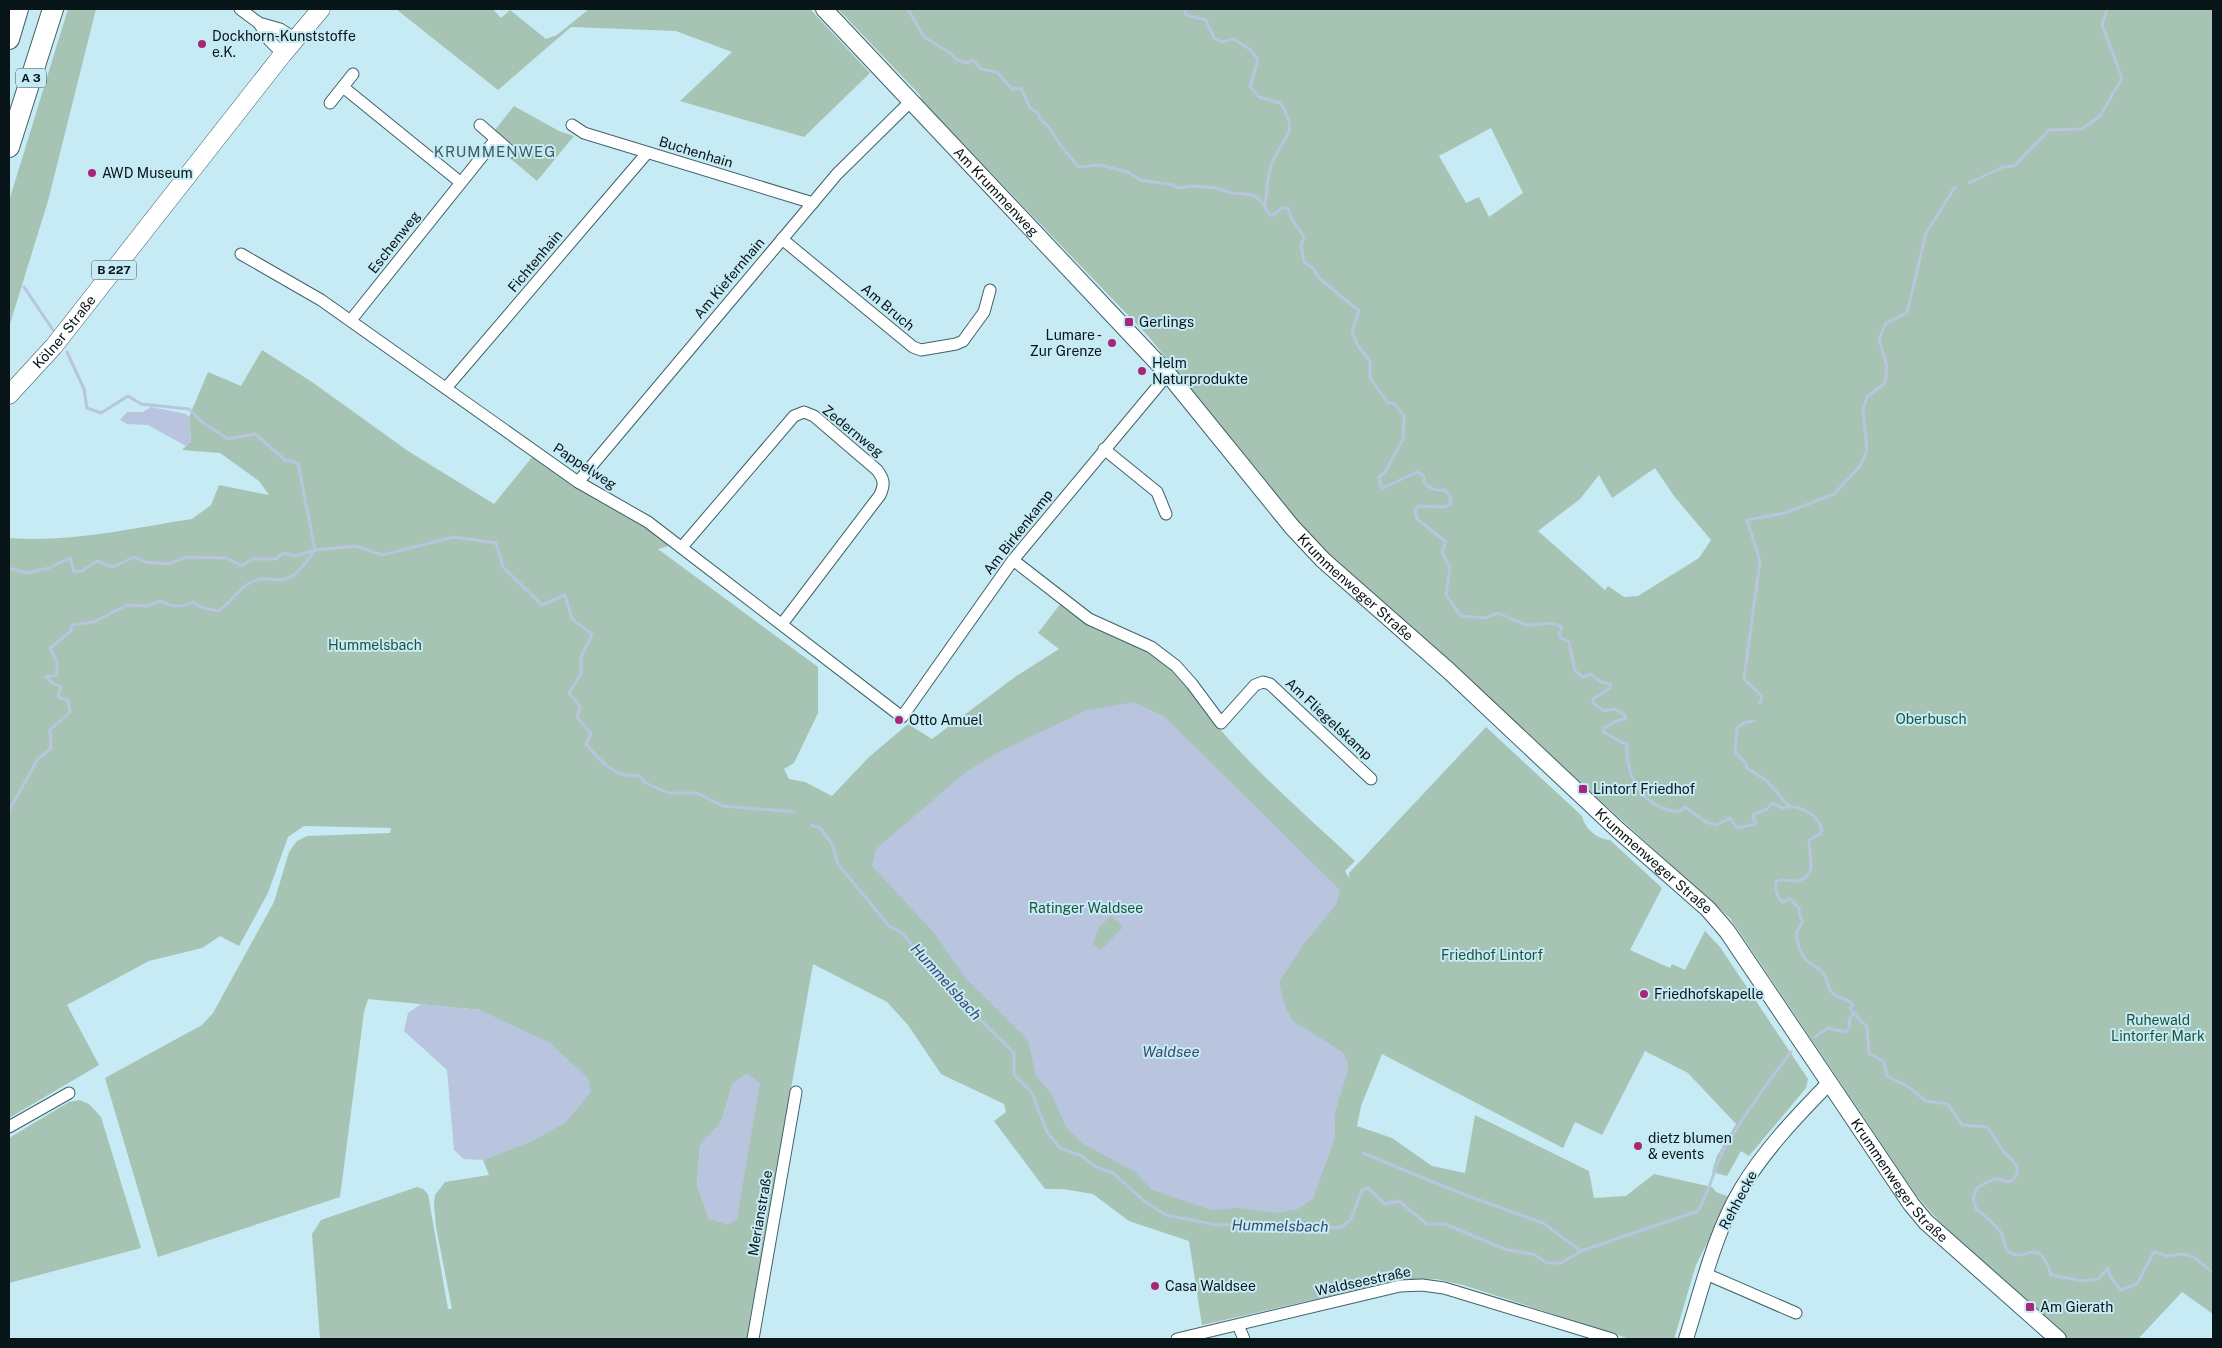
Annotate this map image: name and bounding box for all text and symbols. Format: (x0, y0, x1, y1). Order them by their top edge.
place label: Dockhorn-Kunststoffe e.K. (212, 28, 356, 60)
marker: Dockhorn-Kunststoffe e.K. (196, 38, 208, 50)
road number: A 3 (16, 68, 46, 88)
street label: Buchenhain (657, 133, 735, 171)
district label: KRUMMENWEG (434, 143, 556, 160)
street label: Am Krummenweg (950, 144, 1042, 240)
place label: AWD Museum (102, 165, 193, 181)
marker: AWD Museum (86, 167, 98, 179)
street label: Eschenweg (365, 208, 423, 276)
street label: Fichtenhain (505, 227, 565, 295)
street label: Am Kiefernhain (691, 234, 767, 322)
road number: B 227 (92, 260, 136, 280)
street label: Am Bruch (858, 280, 918, 334)
street label: Kölner Straße (30, 292, 99, 372)
place label: Gerlings (1139, 314, 1194, 330)
marker: Gerlings (1123, 316, 1135, 328)
place label: Lumare - Zur Grenze (1030, 327, 1102, 359)
marker: Lumare - Zur Grenze (1106, 337, 1118, 349)
place label: Helm Naturprodukte (1152, 355, 1248, 387)
marker: Helm Naturprodukte (1136, 365, 1148, 377)
street label: Zedernweg (819, 402, 887, 461)
street label: Pappelweg (550, 440, 620, 493)
street label: Am Birkenkamp (980, 486, 1056, 578)
street label: Krummenweger Straße (1294, 530, 1417, 644)
park label: Hummelsbach (328, 637, 422, 653)
street label: Am Fliegelskamp (1282, 675, 1376, 763)
park label: Oberbusch (1895, 711, 1967, 727)
place label: Otto Amuel (909, 712, 983, 728)
marker: Otto Amuel (893, 714, 905, 726)
place label: Lintorf Friedhof (1593, 781, 1695, 797)
marker: Lintorf Friedhof (1577, 783, 1589, 795)
street label: Krummenweger Straße (1592, 805, 1716, 917)
park label: Ratinger Waldsee (1029, 900, 1143, 916)
water label: Hummelsbach (908, 940, 985, 1023)
park label: Friedhof Lintorf (1441, 947, 1543, 963)
place label: Friedhofskapelle (1654, 986, 1763, 1002)
marker: Friedhofskapelle (1638, 988, 1650, 1000)
park label: Ruhewald Lintorfer Mark (2111, 1012, 2205, 1044)
water label: Waldsee (1142, 1043, 1200, 1060)
street label: Krummenweger Straße (1848, 1116, 1951, 1245)
place label: dietz blumen & events (1648, 1130, 1732, 1162)
marker: dietz blumen & events (1632, 1140, 1644, 1152)
street label: Rehhecke (1716, 1168, 1760, 1232)
street label: Merianstraße (745, 1169, 775, 1257)
water label: Hummelsbach (1231, 1216, 1329, 1235)
street label: Waldseestraße (1314, 1263, 1412, 1299)
place label: Casa Waldsee (1165, 1278, 1256, 1294)
marker: Casa Waldsee (1149, 1280, 1161, 1292)
place label: Am Gierath (2040, 1299, 2113, 1315)
marker: Am Gierath (2024, 1301, 2036, 1313)

